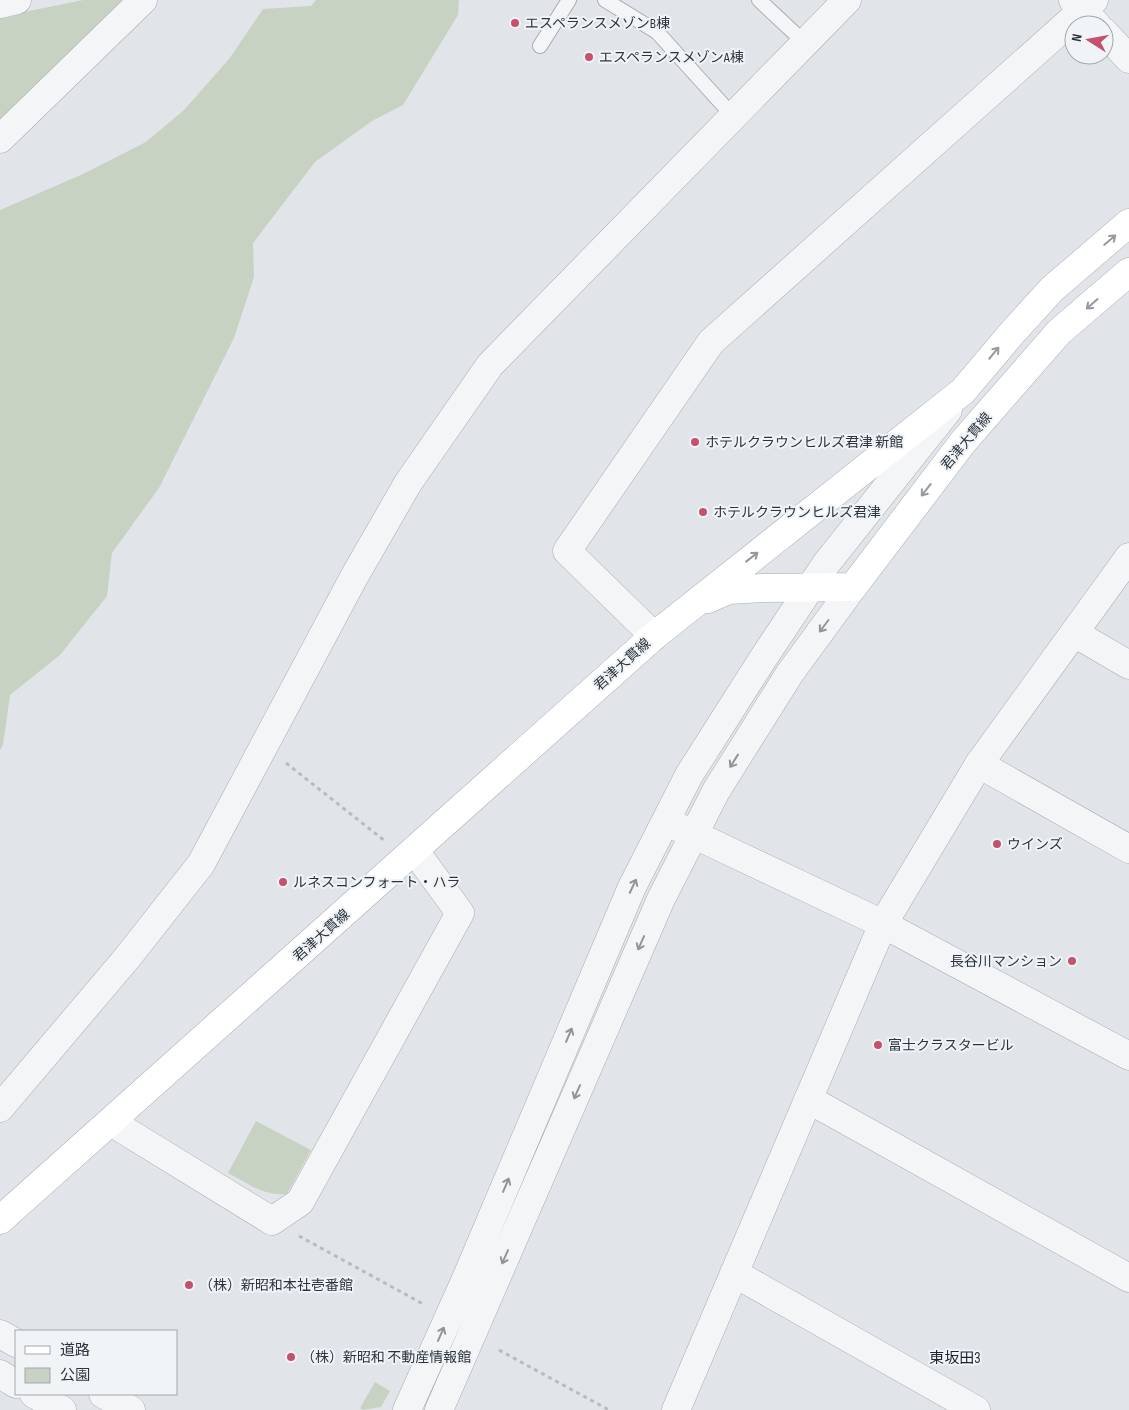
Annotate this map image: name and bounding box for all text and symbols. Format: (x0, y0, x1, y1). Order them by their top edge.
place label: エスペランスメゾンB棟 (525, 15, 670, 32)
north arrow (1064, 15, 1114, 65)
marker: エスペランスメゾンB棟 (509, 17, 521, 29)
text: N (1068, 32, 1086, 43)
place label: エスペランスメゾンA棟 (599, 49, 744, 66)
marker: エスペランスメゾンA棟 (583, 51, 595, 63)
one-way arrow (1103, 234, 1116, 245)
one-way arrow (1086, 298, 1099, 309)
one-way arrow (989, 347, 1000, 360)
street label: 君津大貫線 (937, 409, 995, 474)
place label: ホテルクラウンヒルズ君津 新館 (705, 434, 903, 451)
marker: ホテルクラウンヒルズ君津 新館 (689, 436, 701, 448)
one-way arrow (921, 483, 932, 496)
place label: ホテルクラウンヒルズ君津 (713, 504, 881, 521)
marker: ホテルクラウンヒルズ君津 (697, 506, 709, 518)
one-way arrow (745, 552, 758, 563)
one-way arrow (819, 619, 829, 633)
street label: 君津大貫線 (591, 635, 654, 694)
one-way arrow (729, 754, 739, 768)
place label: ウインズ (1007, 836, 1063, 853)
marker: ウインズ (991, 838, 1003, 850)
place label: ルネスコンフォート・ハラ (293, 874, 461, 891)
marker: ルネスコンフォート・ハラ (277, 876, 289, 888)
one-way arrow (629, 879, 638, 894)
street label: 君津大貫線 (290, 906, 353, 965)
one-way arrow (636, 935, 646, 950)
place label: 長谷川マンション (950, 953, 1062, 970)
marker: 長谷川マンション (1066, 955, 1078, 967)
one-way arrow (565, 1028, 575, 1043)
place label: 富士クラスタービル (888, 1037, 1014, 1054)
marker: 富士クラスタービル (872, 1039, 884, 1051)
one-way arrow (571, 1084, 581, 1099)
one-way arrow (502, 1178, 511, 1193)
one-way arrow (499, 1249, 509, 1264)
place label: （株）新昭和本社壱番館 (199, 1277, 353, 1294)
marker: （株）新昭和本社壱番館 (183, 1279, 195, 1291)
one-way arrow (437, 1327, 447, 1342)
legend (15, 1330, 178, 1395)
text: 道路 (60, 1341, 90, 1360)
place label: （株）新昭和 不動産情報館 (301, 1349, 471, 1366)
district label: 東坂田3 (929, 1349, 981, 1368)
marker: （株）新昭和 不動産情報館 (285, 1351, 297, 1363)
text: 公園 (60, 1366, 90, 1385)

